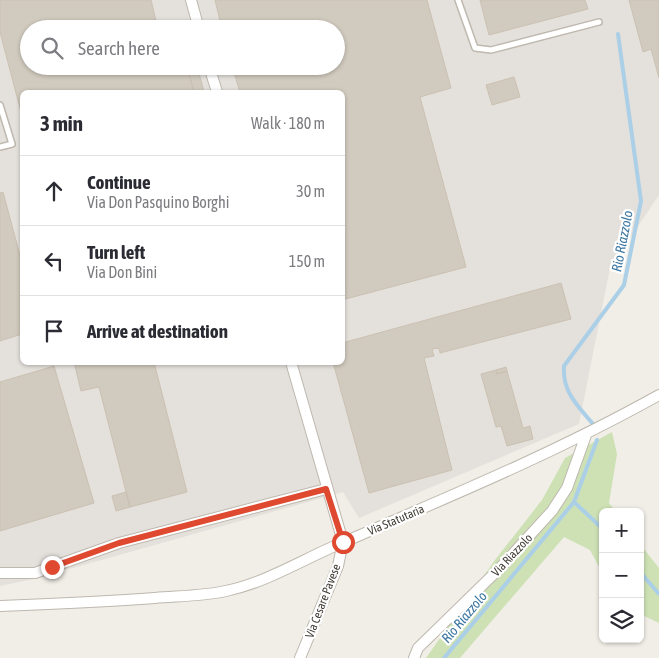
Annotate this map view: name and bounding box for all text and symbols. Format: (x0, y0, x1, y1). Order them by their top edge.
search box (20, 20, 345, 75)
icon: search (38, 34, 66, 62)
text: Search here (78, 37, 160, 59)
text: 3 min (40, 111, 83, 135)
text: Walk · 180 m (251, 114, 325, 132)
text: Continue (87, 171, 151, 193)
icon: ahead (40, 177, 68, 205)
text: 30 m (296, 182, 325, 200)
text: Via Don Pasquino Borghi (87, 193, 229, 211)
water label: Rio Riazzolo (608, 209, 636, 273)
text: Turn left (87, 241, 145, 263)
icon: left (40, 247, 68, 275)
text: 150 m (289, 252, 325, 270)
text: Via Don Bini (87, 263, 157, 281)
icon: arrive (40, 317, 68, 345)
text: Arrive at destination (87, 320, 228, 342)
street label: Via Statutaria (366, 502, 426, 538)
map controls (599, 508, 644, 643)
button: + (599, 508, 644, 553)
route start (332, 531, 355, 554)
street label: Via Riazzolo (489, 531, 535, 579)
button: − (599, 553, 644, 598)
route end (41, 556, 64, 579)
street label: Via Cesare Pavese (302, 562, 344, 640)
water label: Rio Riazzolo (438, 588, 490, 646)
button: layers (599, 598, 644, 643)

